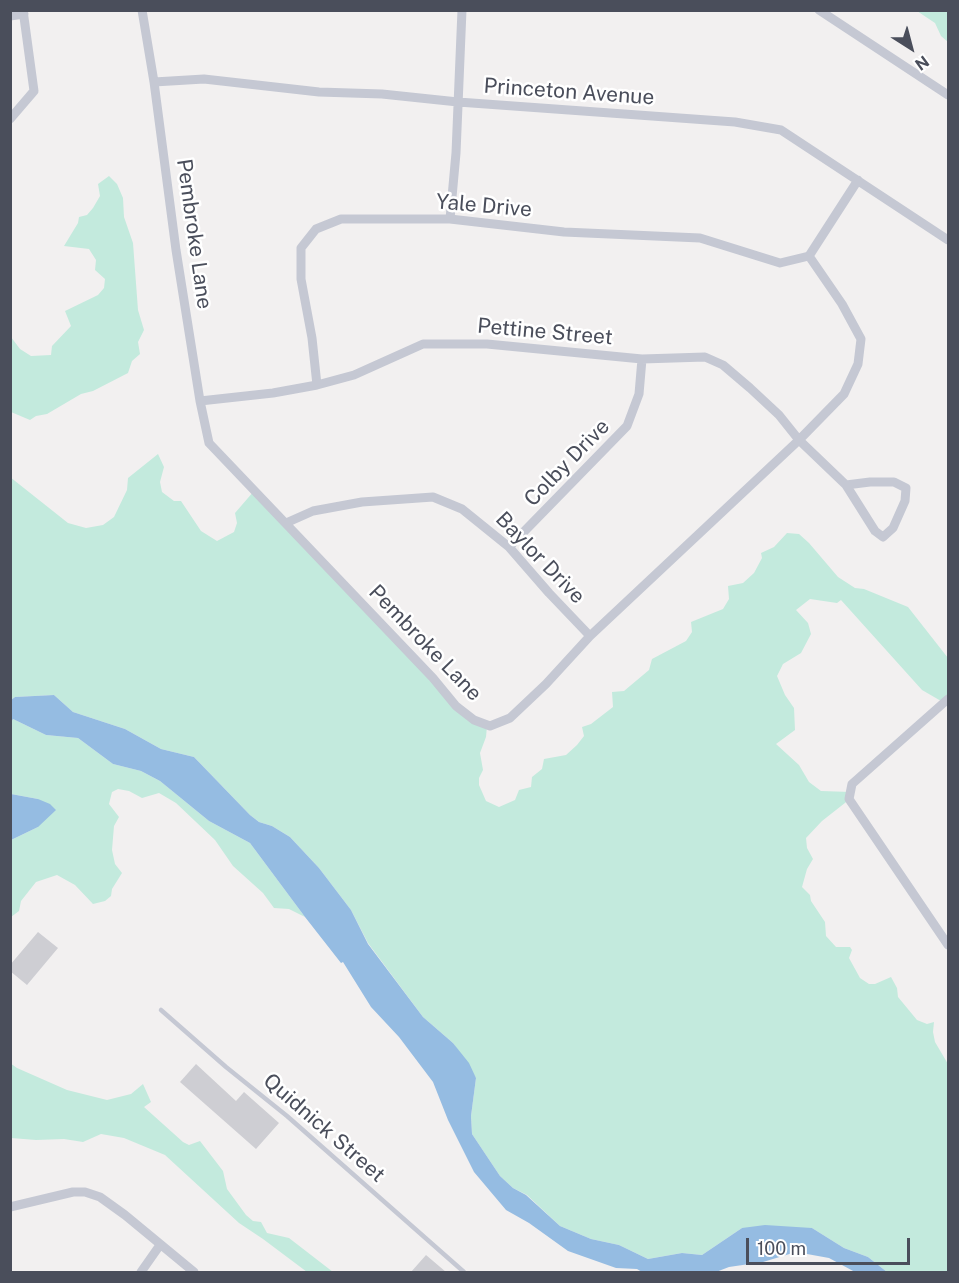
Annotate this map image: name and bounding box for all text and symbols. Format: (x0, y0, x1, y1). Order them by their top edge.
north arrow (881, 18, 941, 78)
text: N (911, 52, 933, 74)
street label: Princeton Avenue (483, 73, 655, 111)
street label: Pembroke Lane (171, 157, 217, 311)
street label: Yale Drive (435, 189, 533, 223)
street label: Pettine Street (476, 314, 614, 350)
street label: Colby Drive (519, 414, 615, 512)
street label: Baylor Drive (490, 507, 590, 609)
street label: Pembroke Lane (363, 580, 487, 706)
street label: Quidnick Street (258, 1068, 390, 1188)
scale bar (749, 1226, 912, 1264)
text: 100 m (757, 1238, 806, 1259)

